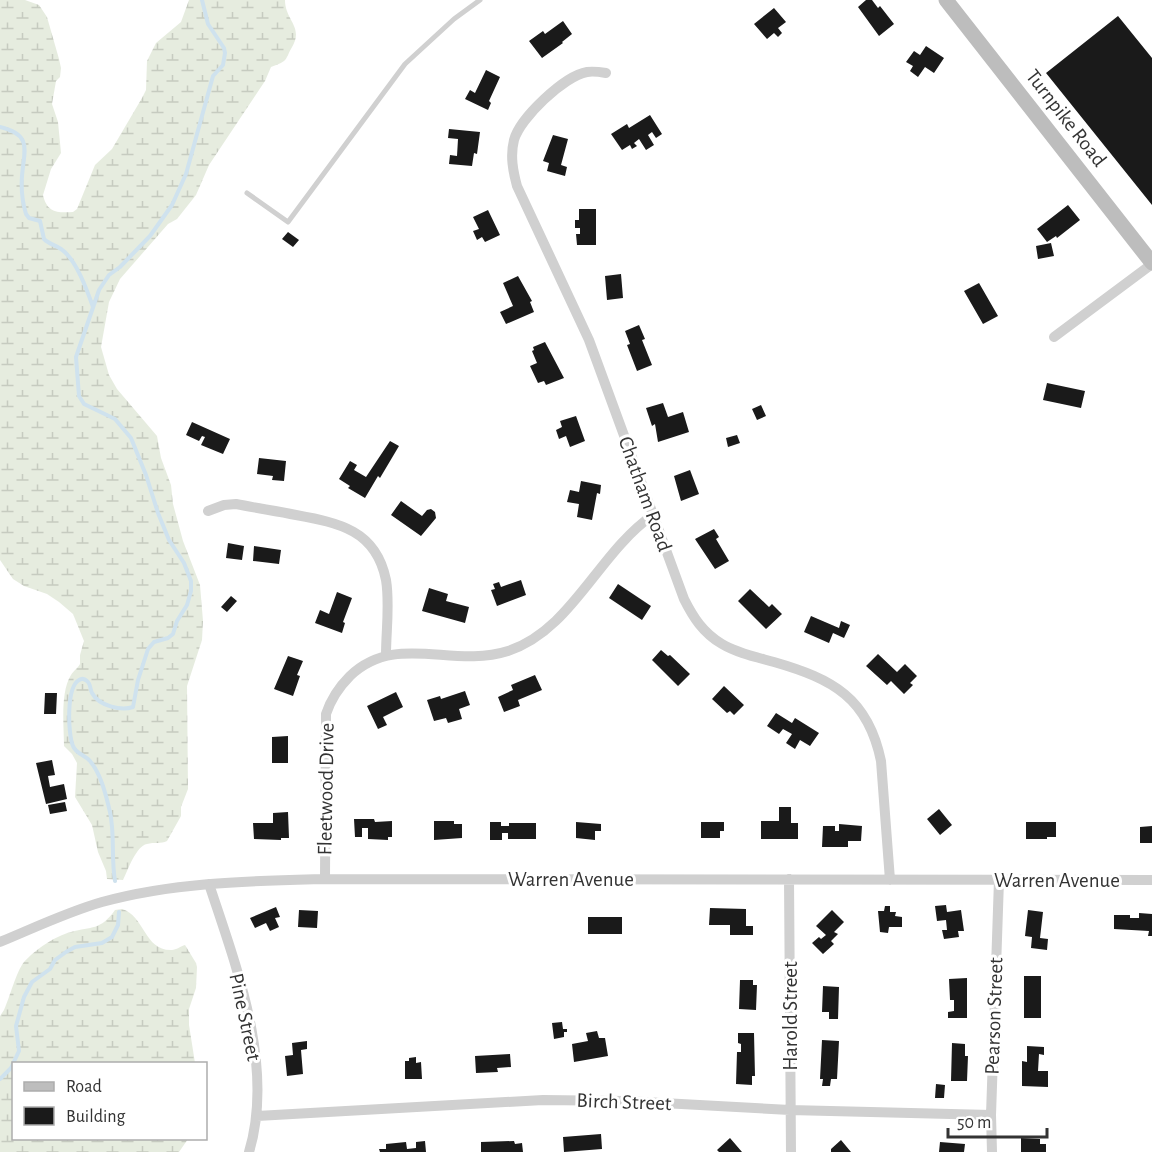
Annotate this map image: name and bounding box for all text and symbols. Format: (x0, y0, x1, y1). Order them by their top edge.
street label: Turnpike Road (1022, 66, 1110, 171)
street label: Chatham Road (614, 434, 676, 554)
street label: Fleetwood Drive (314, 722, 338, 856)
street label: Warren Avenue (508, 869, 634, 890)
street label: Warren Avenue (994, 870, 1120, 891)
street label: Pearson Street (981, 957, 1007, 1075)
street label: Harold Street (780, 961, 801, 1071)
street label: Pine Street (225, 971, 265, 1063)
legend (12, 1062, 207, 1140)
text: Road (66, 1078, 102, 1096)
street label: Birch Street (576, 1090, 672, 1114)
scale bar (948, 1101, 1047, 1139)
text: Building (66, 1108, 126, 1126)
text: 50 m (957, 1114, 991, 1132)

